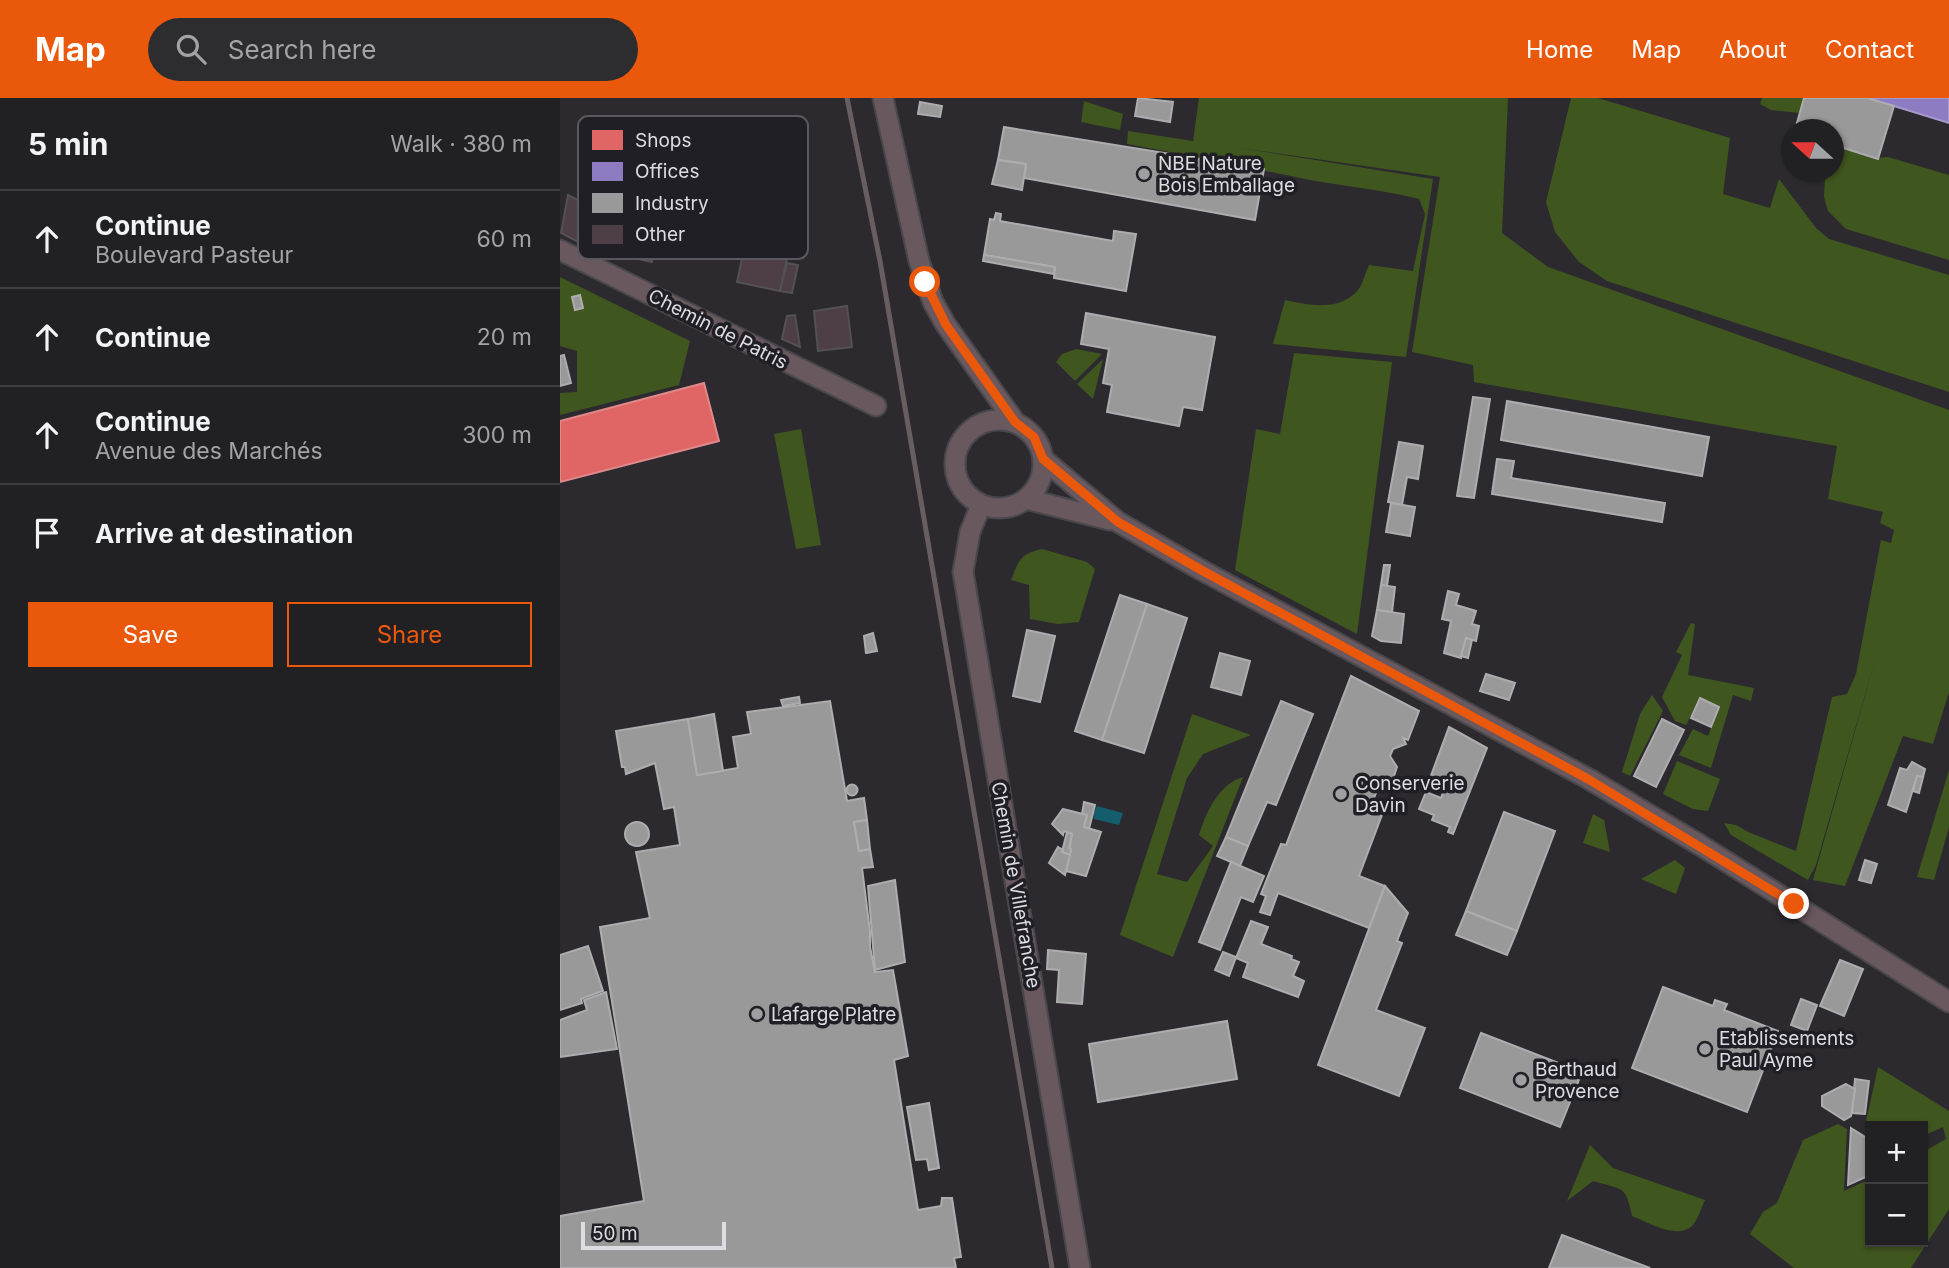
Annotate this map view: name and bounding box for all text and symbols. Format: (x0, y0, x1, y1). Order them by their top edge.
search box (148, 18, 638, 81)
text: Map (35, 29, 106, 69)
icon: search (172, 30, 210, 68)
text: Search here (228, 34, 376, 65)
text: Home (1526, 35, 1593, 64)
text: Map (1631, 35, 1681, 64)
text: About (1719, 35, 1787, 64)
text: Contact (1825, 35, 1914, 64)
legend (578, 116, 808, 259)
north arrow (1781, 119, 1844, 182)
text: 5 min (28, 126, 108, 162)
text: Shops (635, 129, 691, 152)
text: Walk · 380 m (390, 130, 532, 158)
place label: NBE Nature Bois Emballage (1158, 152, 1295, 197)
text: Offices (635, 160, 699, 183)
marker: NBE Nature Bois Emballage (1136, 166, 1152, 182)
text: Industry (635, 192, 709, 215)
text: Continue (95, 210, 211, 241)
icon: ahead (28, 220, 66, 258)
text: Other (635, 223, 685, 246)
text: 60 m (477, 225, 532, 253)
text: Boulevard Pasteur (95, 241, 293, 269)
route start (909, 266, 940, 297)
street label: Chemin de Patris (645, 284, 791, 374)
icon: ahead (28, 318, 66, 356)
text: Continue (95, 322, 211, 353)
text: 20 m (477, 323, 532, 351)
text: Continue (95, 406, 211, 437)
icon: ahead (28, 416, 66, 454)
text: 300 m (462, 421, 532, 449)
text: Avenue des Marchés (95, 437, 323, 465)
icon: arrive (28, 514, 66, 552)
text: Arrive at destination (95, 518, 354, 549)
button: Save (28, 602, 273, 667)
button: Share (287, 602, 532, 667)
place label: Conserverie Davin (1355, 772, 1465, 817)
street label: Chemin de Villefranche (987, 780, 1045, 990)
marker: Conserverie Davin (1333, 786, 1349, 802)
route end (1778, 888, 1809, 919)
place label: Lafarge Platre (771, 1003, 896, 1026)
marker: Lafarge Platre (749, 1006, 765, 1022)
place label: Etablissements Paul Ayme (1719, 1027, 1854, 1072)
marker: Etablissements Paul Ayme (1697, 1041, 1713, 1057)
place label: Berthaud Provence (1535, 1058, 1620, 1103)
marker: Berthaud Provence (1513, 1072, 1529, 1088)
map controls (1865, 1121, 1928, 1247)
button: + (1865, 1121, 1928, 1184)
button: − (1865, 1184, 1928, 1247)
scale bar (581, 1219, 726, 1251)
text: 50 m (592, 1222, 638, 1245)

